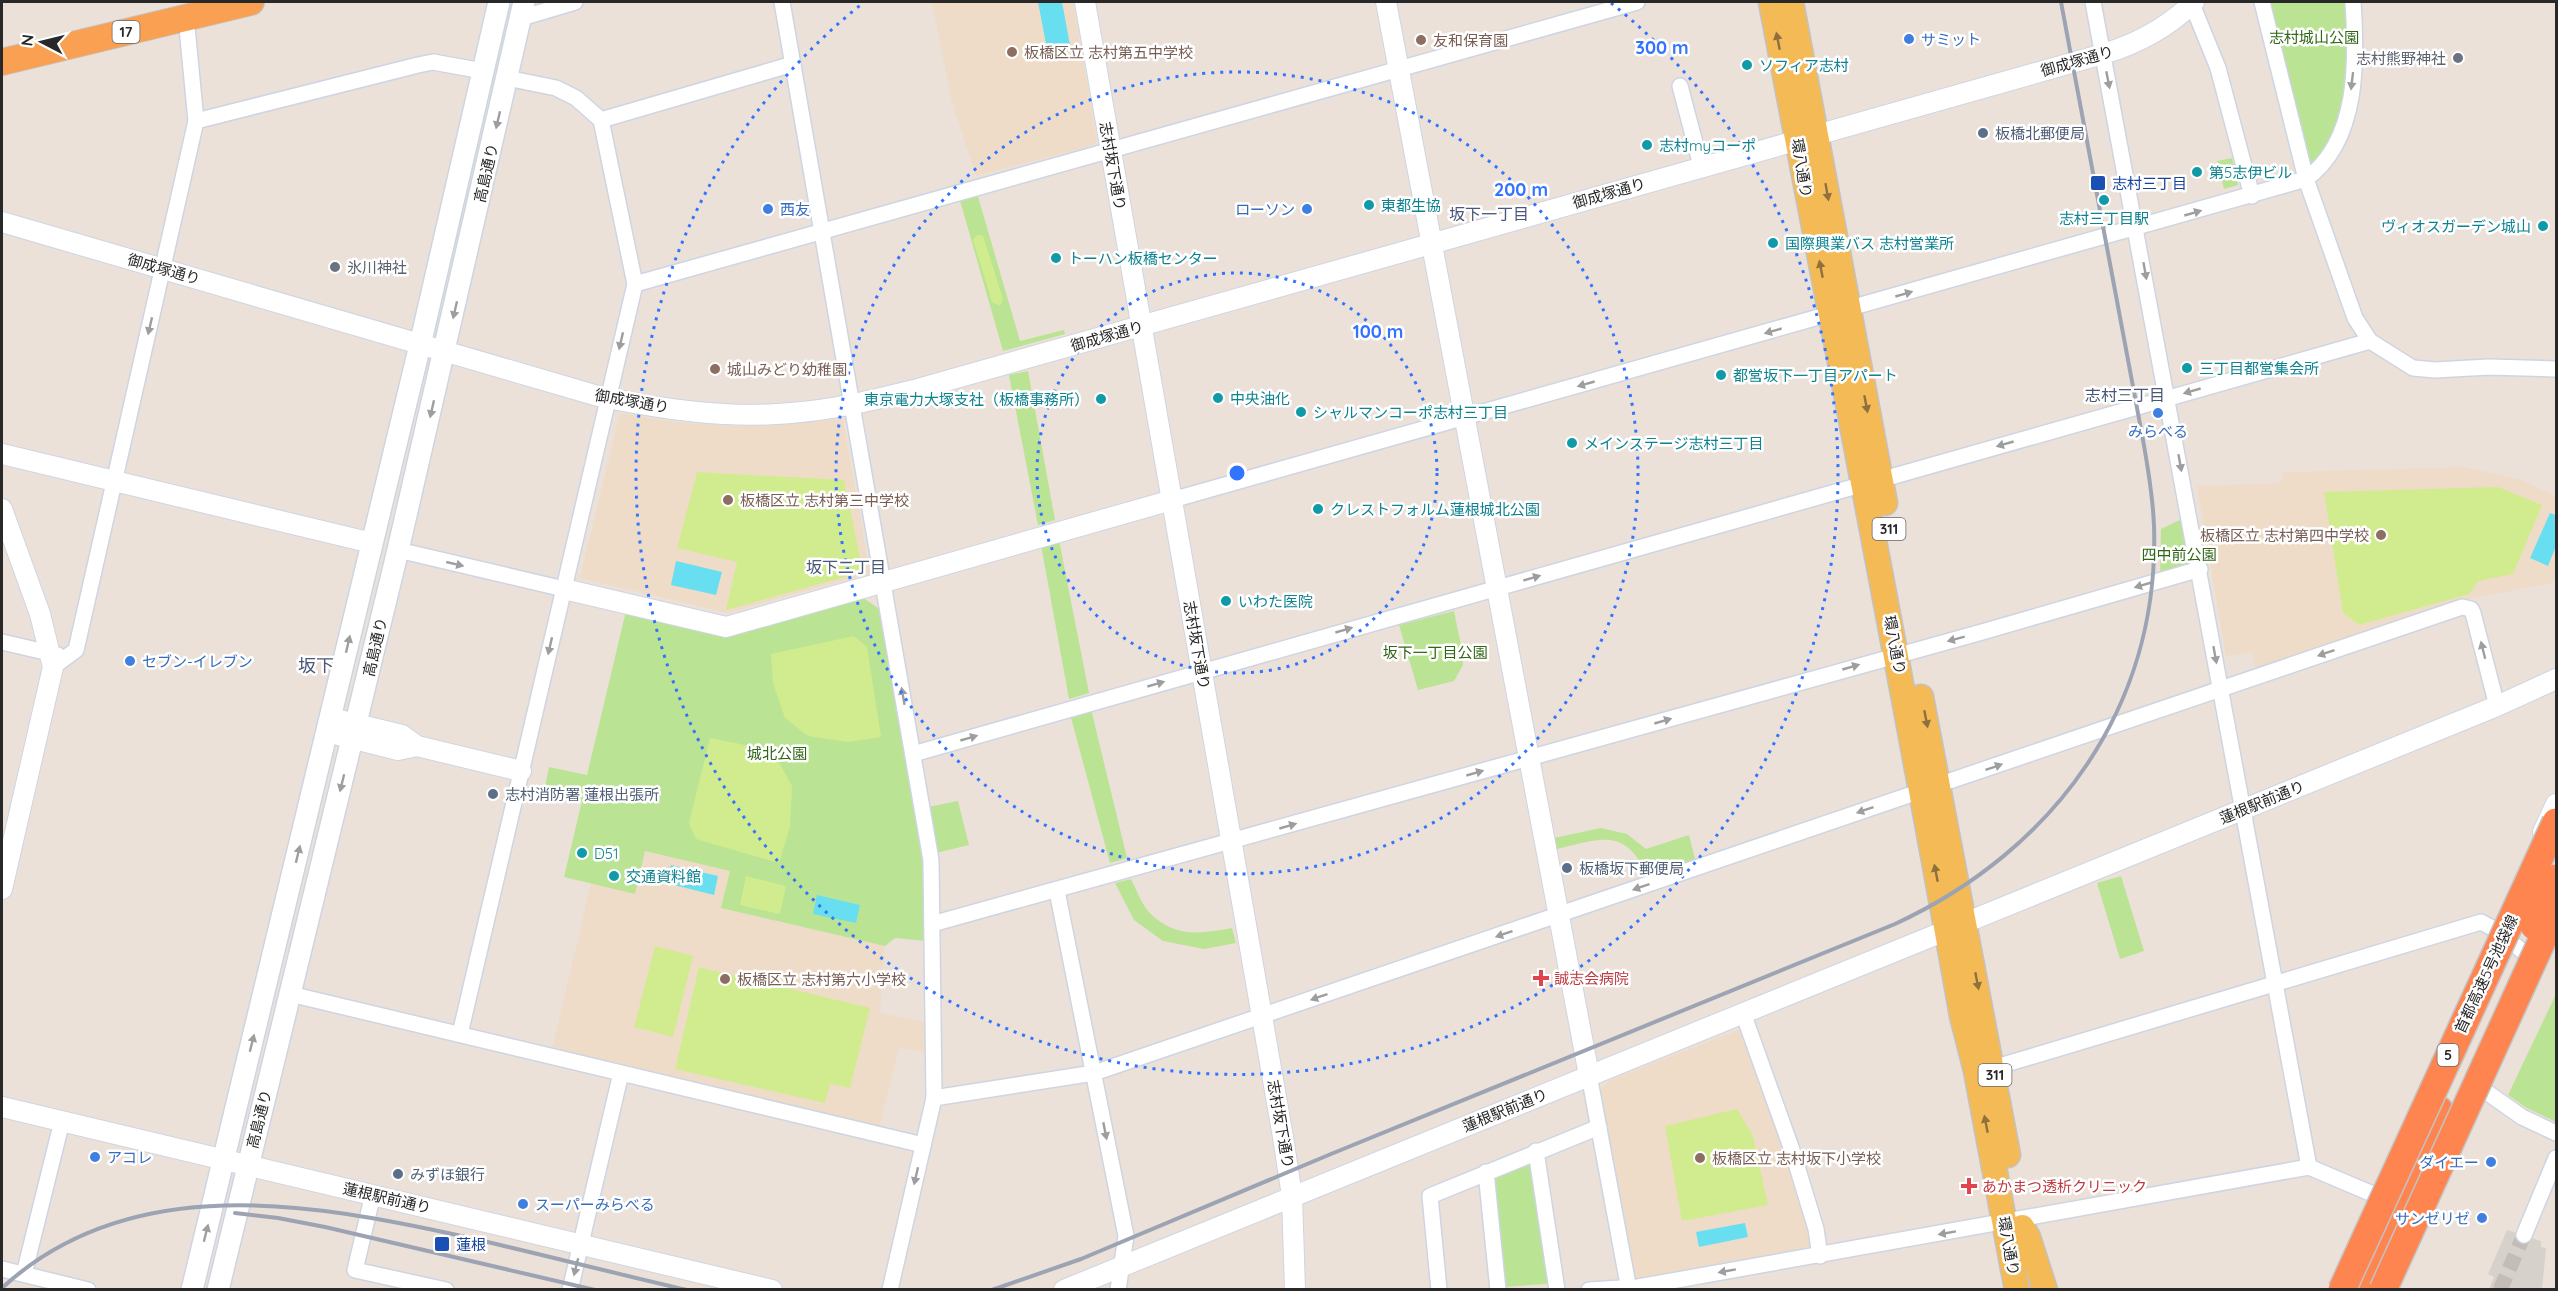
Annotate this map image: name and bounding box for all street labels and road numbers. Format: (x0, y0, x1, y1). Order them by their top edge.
road number: 17 (112, 21, 140, 43)
street label: 御成塚通り (2038, 42, 2116, 80)
street label: 志村坂下通り (1096, 120, 1130, 212)
street label: 環八通り (1788, 137, 1816, 199)
street label: 高島通り (470, 142, 502, 204)
street label: 御成塚通り (1570, 174, 1648, 212)
street label: 御成塚通り (125, 250, 203, 288)
street label: 御成塚通り (1068, 317, 1146, 355)
street label: 御成塚通り (593, 385, 671, 417)
road number: 311 (1872, 518, 1906, 540)
street label: 志村坂下通り (1180, 599, 1214, 691)
street label: 環八通り (1880, 614, 1910, 676)
street label: 高島通り (359, 616, 391, 678)
street label: 蓮根駅前通り (2217, 776, 2307, 828)
street label: 首都高速5号池袋線 (2450, 912, 2522, 1036)
road number: 5 (2438, 1044, 2458, 1066)
road number: 311 (1978, 1064, 2012, 1086)
street label: 志村坂下通り (1264, 1078, 1298, 1170)
street label: 蓮根駅前通り (1460, 1084, 1550, 1136)
street label: 高島通り (243, 1088, 275, 1150)
street label: 蓮根駅前通り (341, 1179, 433, 1217)
street label: 環八通り (1994, 1215, 2024, 1277)

